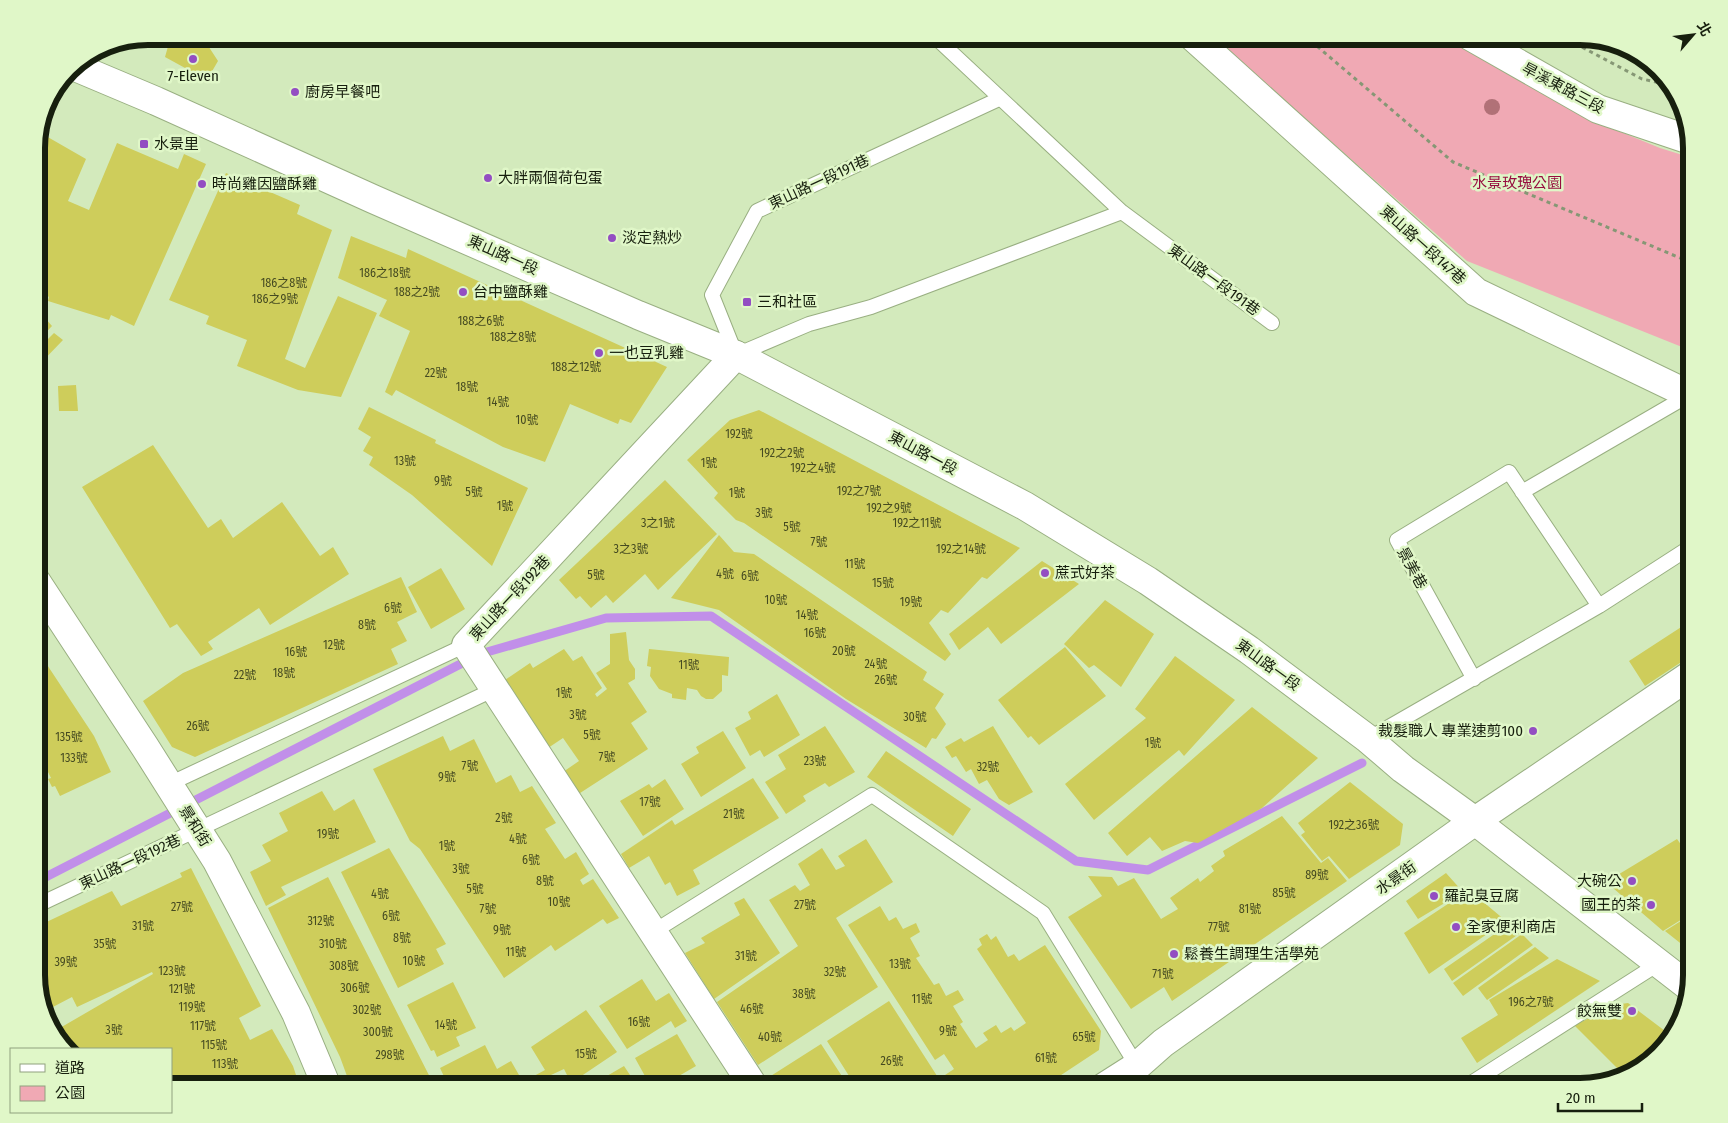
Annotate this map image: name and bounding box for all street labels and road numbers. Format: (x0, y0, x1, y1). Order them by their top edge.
street label: 旱溪東路三段 (1519, 59, 1607, 117)
street label: 東山路一段191巷 (766, 151, 872, 213)
street label: 東山路一段147巷 (1377, 202, 1469, 288)
street label: 東山路一段 (465, 232, 541, 278)
street label: 東山路一段191巷 (1165, 241, 1263, 319)
street label: 東山路一段 (886, 427, 960, 479)
street label: 景美巷 (1393, 544, 1431, 592)
street label: 東山路一段192巷 (466, 552, 554, 644)
street label: 東山路一段 (1232, 636, 1304, 694)
street label: 景和街 (175, 802, 215, 850)
street label: 東山路一段192巷 (77, 831, 183, 893)
street label: 水景街 (1372, 858, 1420, 898)

